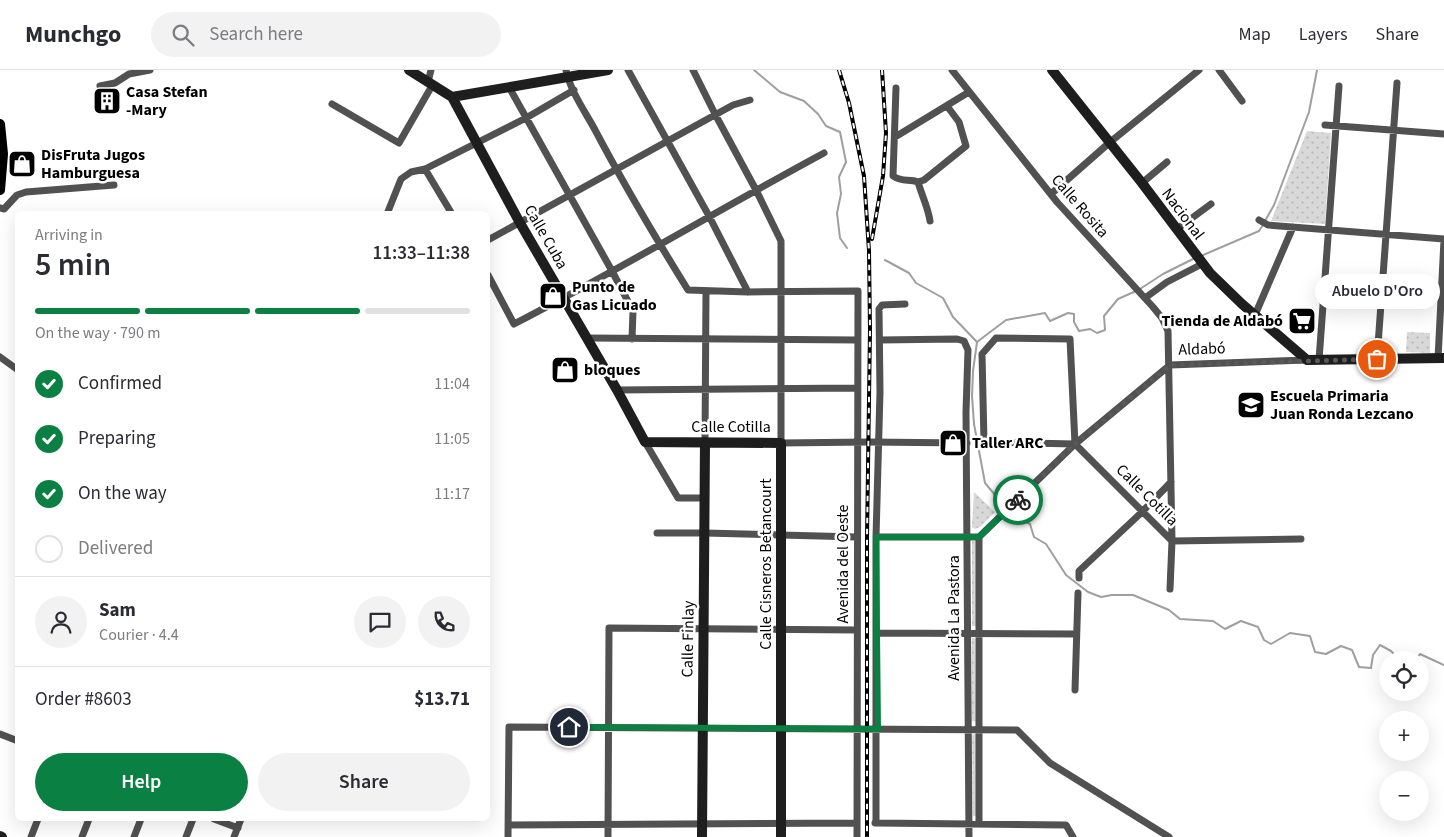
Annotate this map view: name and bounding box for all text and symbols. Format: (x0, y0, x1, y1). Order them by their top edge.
search box (151, 12, 501, 57)
text: Munchgo (25, 17, 121, 52)
icon: search (169, 21, 197, 49)
text: Search here (209, 21, 303, 48)
text: Map (1239, 22, 1271, 47)
text: Layers (1299, 22, 1348, 47)
text: Share (1376, 22, 1419, 47)
place label: Casa Stefan -Mary (126, 81, 208, 121)
building icon: Casa Stefan -Mary (92, 86, 122, 116)
place label: DisFruta Jugos Hamburguesa (41, 144, 145, 184)
shop icon: DisFruta Jugos Hamburguesa (7, 149, 37, 179)
street label: Calle Rosita (1046, 169, 1114, 243)
street label: Nacional (1156, 184, 1210, 244)
street label: Calle Cuba (519, 201, 573, 273)
text: Arriving in (35, 224, 103, 246)
text: 11:33–11:38 (372, 240, 470, 267)
text: 5 min (35, 242, 111, 288)
callout: Abuelo D'Oro (1314, 274, 1440, 309)
place label: Punto de Gas Licuado (572, 276, 657, 316)
text: Abuelo D'Oro (1332, 280, 1423, 302)
shop icon: Punto de Gas Licuado (538, 281, 568, 311)
supermarket icon: Tienda de Aldabó (1287, 306, 1317, 336)
place label: Tienda de Aldabó (1161, 310, 1283, 332)
text: On the way · 790 m (35, 322, 160, 344)
street label: Aldabó (1178, 337, 1226, 361)
pin (1356, 338, 1398, 380)
icon: bag (1363, 345, 1391, 373)
shop icon: bloques (550, 355, 580, 385)
place label: bloques (584, 359, 640, 381)
icon: check (35, 370, 63, 398)
text: Confirmed (78, 370, 162, 397)
text: 11:04 (434, 373, 470, 395)
place label: Escuela Primaria Juan Ronda Lezcano (1270, 385, 1414, 425)
school or university icon: Escuela Primaria Juan Ronda Lezcano (1236, 390, 1266, 420)
street label: Calle Cotilla (691, 416, 771, 438)
icon: check (35, 425, 63, 453)
text: Preparing (78, 425, 156, 452)
text: 11:05 (434, 428, 470, 450)
shop icon: Taller ARC (938, 428, 968, 458)
place label: Taller ARC (972, 432, 1044, 454)
street label: Calle Cotilla (1111, 459, 1183, 531)
courier (993, 475, 1043, 525)
street label: Calle Cisneros Betancourt (755, 478, 777, 650)
icon: check (35, 480, 63, 508)
text: On the way (78, 480, 167, 507)
text: 11:17 (434, 483, 470, 505)
icon: bike (1004, 486, 1032, 514)
street label: Avenida del Oeste (832, 504, 854, 623)
text: Delivered (78, 535, 153, 562)
street label: Avenida La Pastora (943, 555, 965, 681)
button: person (35, 596, 87, 648)
button: chat (354, 596, 406, 648)
button: phone (418, 596, 470, 648)
text: Sam (99, 597, 136, 624)
street label: Calle Finlay (676, 600, 700, 678)
text: Courier · 4.4 (99, 624, 179, 646)
map controls (1379, 651, 1429, 821)
button: locate (1379, 651, 1429, 701)
text: Order #8603 (35, 686, 132, 713)
text: $13.71 (414, 686, 470, 713)
pin (548, 706, 590, 748)
button: + (1379, 711, 1429, 761)
icon: home (555, 713, 583, 741)
button: Help (35, 753, 248, 811)
button: Share (258, 753, 470, 811)
button: − (1379, 771, 1429, 821)

